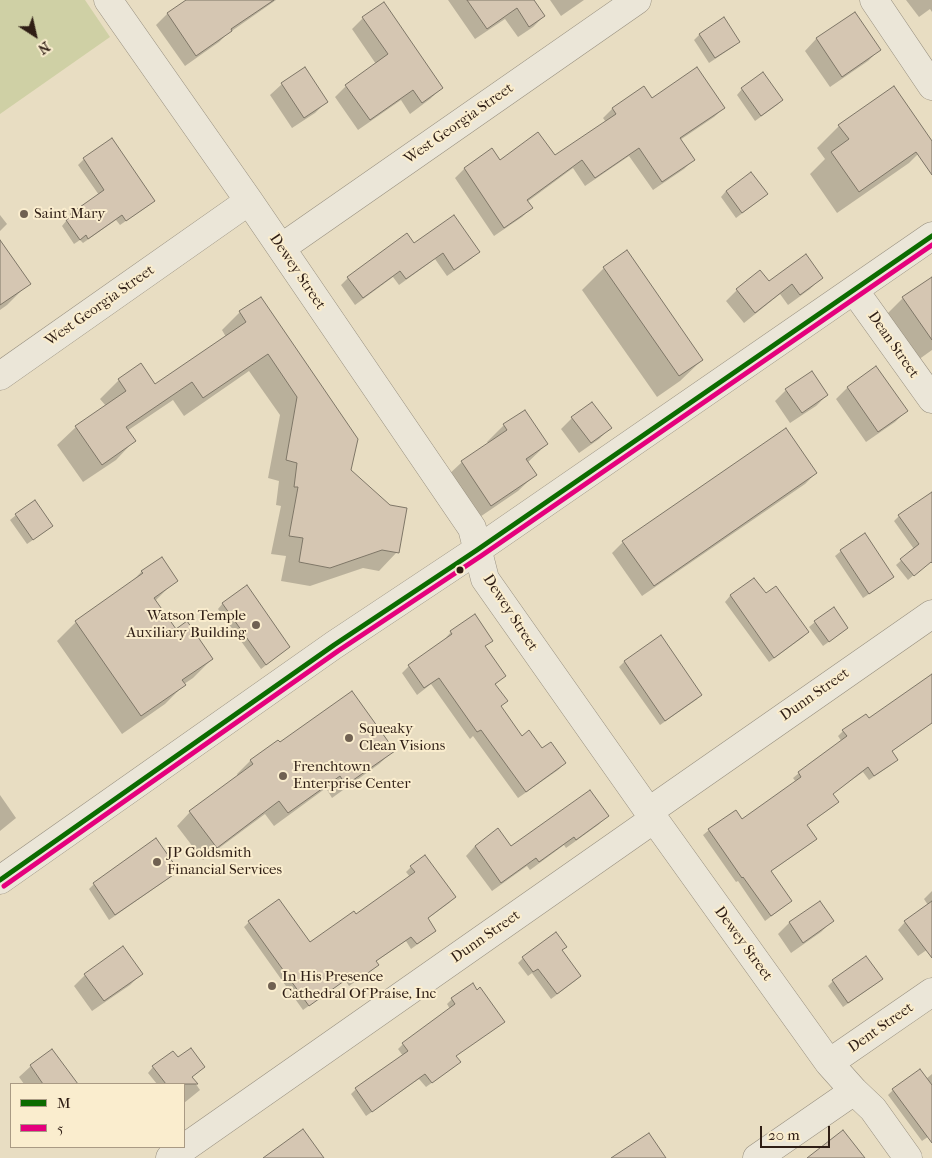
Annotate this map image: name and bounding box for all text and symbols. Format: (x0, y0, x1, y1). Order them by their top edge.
north arrow (10, 10, 60, 60)
text: N (35, 38, 53, 58)
street label: West Georgia Street (401, 80, 517, 168)
place label: Saint Mary (34, 205, 105, 223)
marker: Saint Mary (18, 208, 30, 220)
street label: Dewey Street (265, 231, 329, 313)
street label: West Georgia Street (42, 262, 158, 350)
street label: Dean Street (863, 308, 923, 382)
unlabelled marker (455, 565, 465, 575)
street label: Dewey Street (479, 571, 541, 655)
place label: Watson Temple Auxiliary Building (127, 607, 246, 642)
marker: Watson Temple Auxiliary Building (250, 619, 262, 631)
street label: Dunn Street (777, 665, 853, 725)
place label: Squeaky Clean Visions (359, 720, 445, 755)
marker: Squeaky Clean Visions (343, 732, 355, 744)
place label: Frenchtown Enterprise Center (293, 758, 411, 793)
marker: Frenchtown Enterprise Center (277, 770, 289, 782)
place label: JP Goldsmith Financial Services (167, 844, 282, 879)
marker: JP Goldsmith Financial Services (151, 856, 163, 868)
street label: Dewey Street (710, 903, 776, 985)
street label: Dunn Street (448, 907, 524, 967)
place label: In His Presence Cathedral Of Praise, Inc (282, 968, 436, 1003)
marker: In His Presence Cathedral Of Praise, Inc (266, 980, 278, 992)
street label: Dent Street (845, 999, 917, 1057)
legend (10, 1083, 185, 1148)
text: M (57, 1094, 71, 1112)
scale bar (762, 1116, 832, 1148)
text: 5 (57, 1119, 63, 1137)
text: 20 m (768, 1126, 800, 1144)

